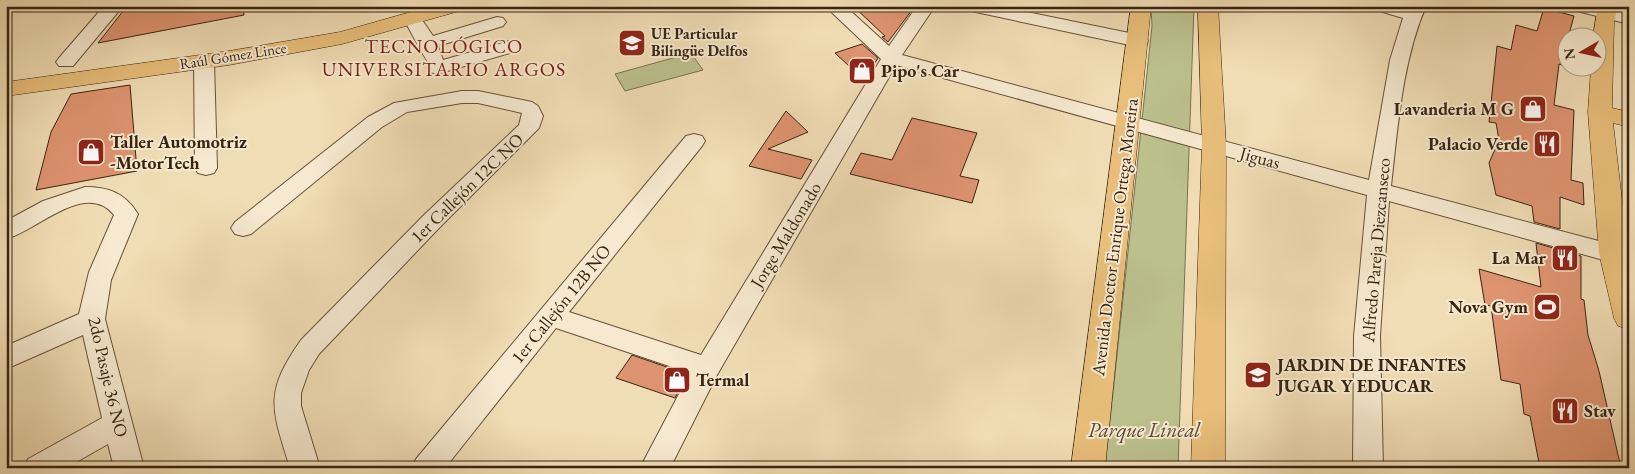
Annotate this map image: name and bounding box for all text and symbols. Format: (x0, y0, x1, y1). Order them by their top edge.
place label: UE Particular Bilingüe Delfos (651, 24, 748, 60)
school or university icon: UE Particular Bilingüe Delfos (617, 28, 647, 58)
north arrow (1558, 28, 1608, 78)
district label: TECNOLÓGICO UNIVERSITARIO ARGOS (322, 33, 566, 82)
street label: Raúl Gómez Lince (178, 38, 288, 73)
text: N (1559, 46, 1579, 61)
shop icon: Pipo's Car (847, 56, 877, 86)
place label: Pipo's Car (881, 59, 960, 82)
shop icon: Lavanderia M G (1518, 94, 1548, 124)
street label: Avenida Doctor Enrique Ortega Moreira (1086, 96, 1143, 378)
place label: Lavanderia M G (1394, 97, 1514, 120)
street label: 1er Callejón 12C NO (405, 128, 528, 248)
restaurant icon: Palacio Verde (1532, 129, 1562, 159)
place label: Taller Automotriz -MotorTech (110, 130, 247, 174)
place label: Palacio Verde (1428, 132, 1528, 155)
shop icon: Taller Automotriz -MotorTech (76, 137, 106, 167)
street label: Jiguas (1235, 141, 1283, 174)
street label: Alfredo Pareja Diezcanseco (1356, 157, 1395, 344)
street label: Jorge Maldonado (744, 177, 826, 294)
street label: 1er Callejón 12B NO (506, 240, 616, 368)
restaurant icon: La Mar (1550, 243, 1580, 273)
place label: La Mar (1492, 246, 1547, 269)
sports icon: Nova Gym (1532, 292, 1562, 322)
place label: Nova Gym (1449, 295, 1528, 318)
street label: 2do Pasaje 36 NO (83, 314, 134, 439)
place label: JARDIN DE INFANTES JUGAR Y EDUCAR (1275, 353, 1466, 397)
school or university icon: JARDIN DE INFANTES JUGAR Y EDUCAR (1243, 360, 1273, 390)
shop icon: Termal (662, 365, 692, 395)
place label: Termal (696, 368, 749, 391)
restaurant icon: Stav (1550, 396, 1580, 426)
place label: Stav (1584, 399, 1616, 422)
park label: Parque Lineal (1088, 416, 1201, 444)

